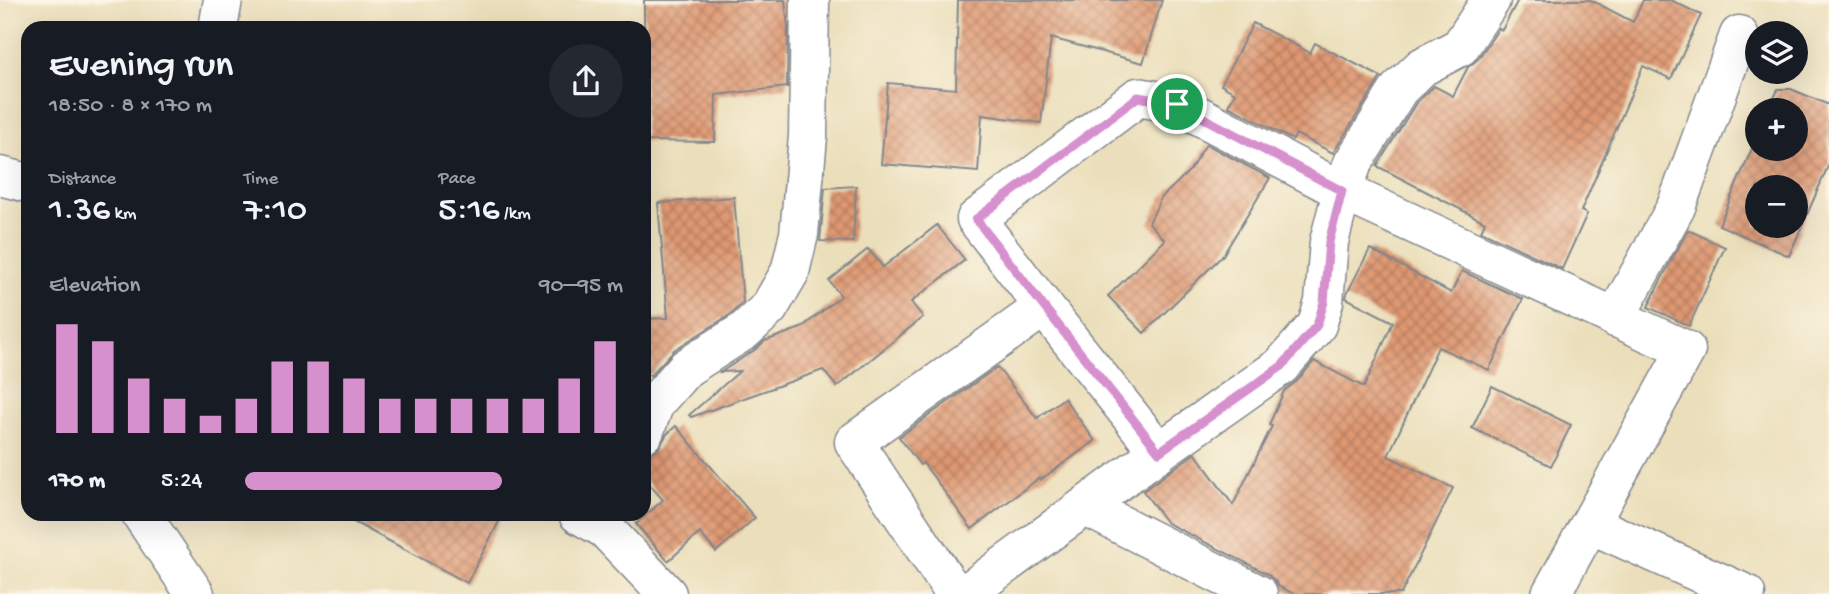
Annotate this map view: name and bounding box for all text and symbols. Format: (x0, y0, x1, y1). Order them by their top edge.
map controls (1745, 21, 1808, 238)
button: layers (1745, 21, 1808, 84)
button: share (549, 44, 623, 118)
text: Evening run (49, 45, 233, 89)
pin (1147, 74, 1207, 134)
icon: arrive (1158, 85, 1196, 123)
text: 18:50 · 8 × 170 m (49, 93, 212, 120)
button: + (1745, 98, 1808, 161)
text: Distance (49, 168, 116, 191)
text: Time (244, 168, 278, 191)
text: Pace (438, 168, 476, 191)
button: − (1745, 175, 1808, 238)
text: 1.36 (49, 191, 110, 232)
text: 7:10 (244, 191, 307, 232)
text: 5:16 (438, 191, 500, 232)
text: km (110, 203, 137, 226)
text: /km (500, 203, 531, 226)
text: Elevation (49, 273, 140, 300)
text: 90–95 m (539, 273, 623, 300)
text: 170 m (49, 468, 105, 495)
text: 5:24 (161, 468, 202, 495)

